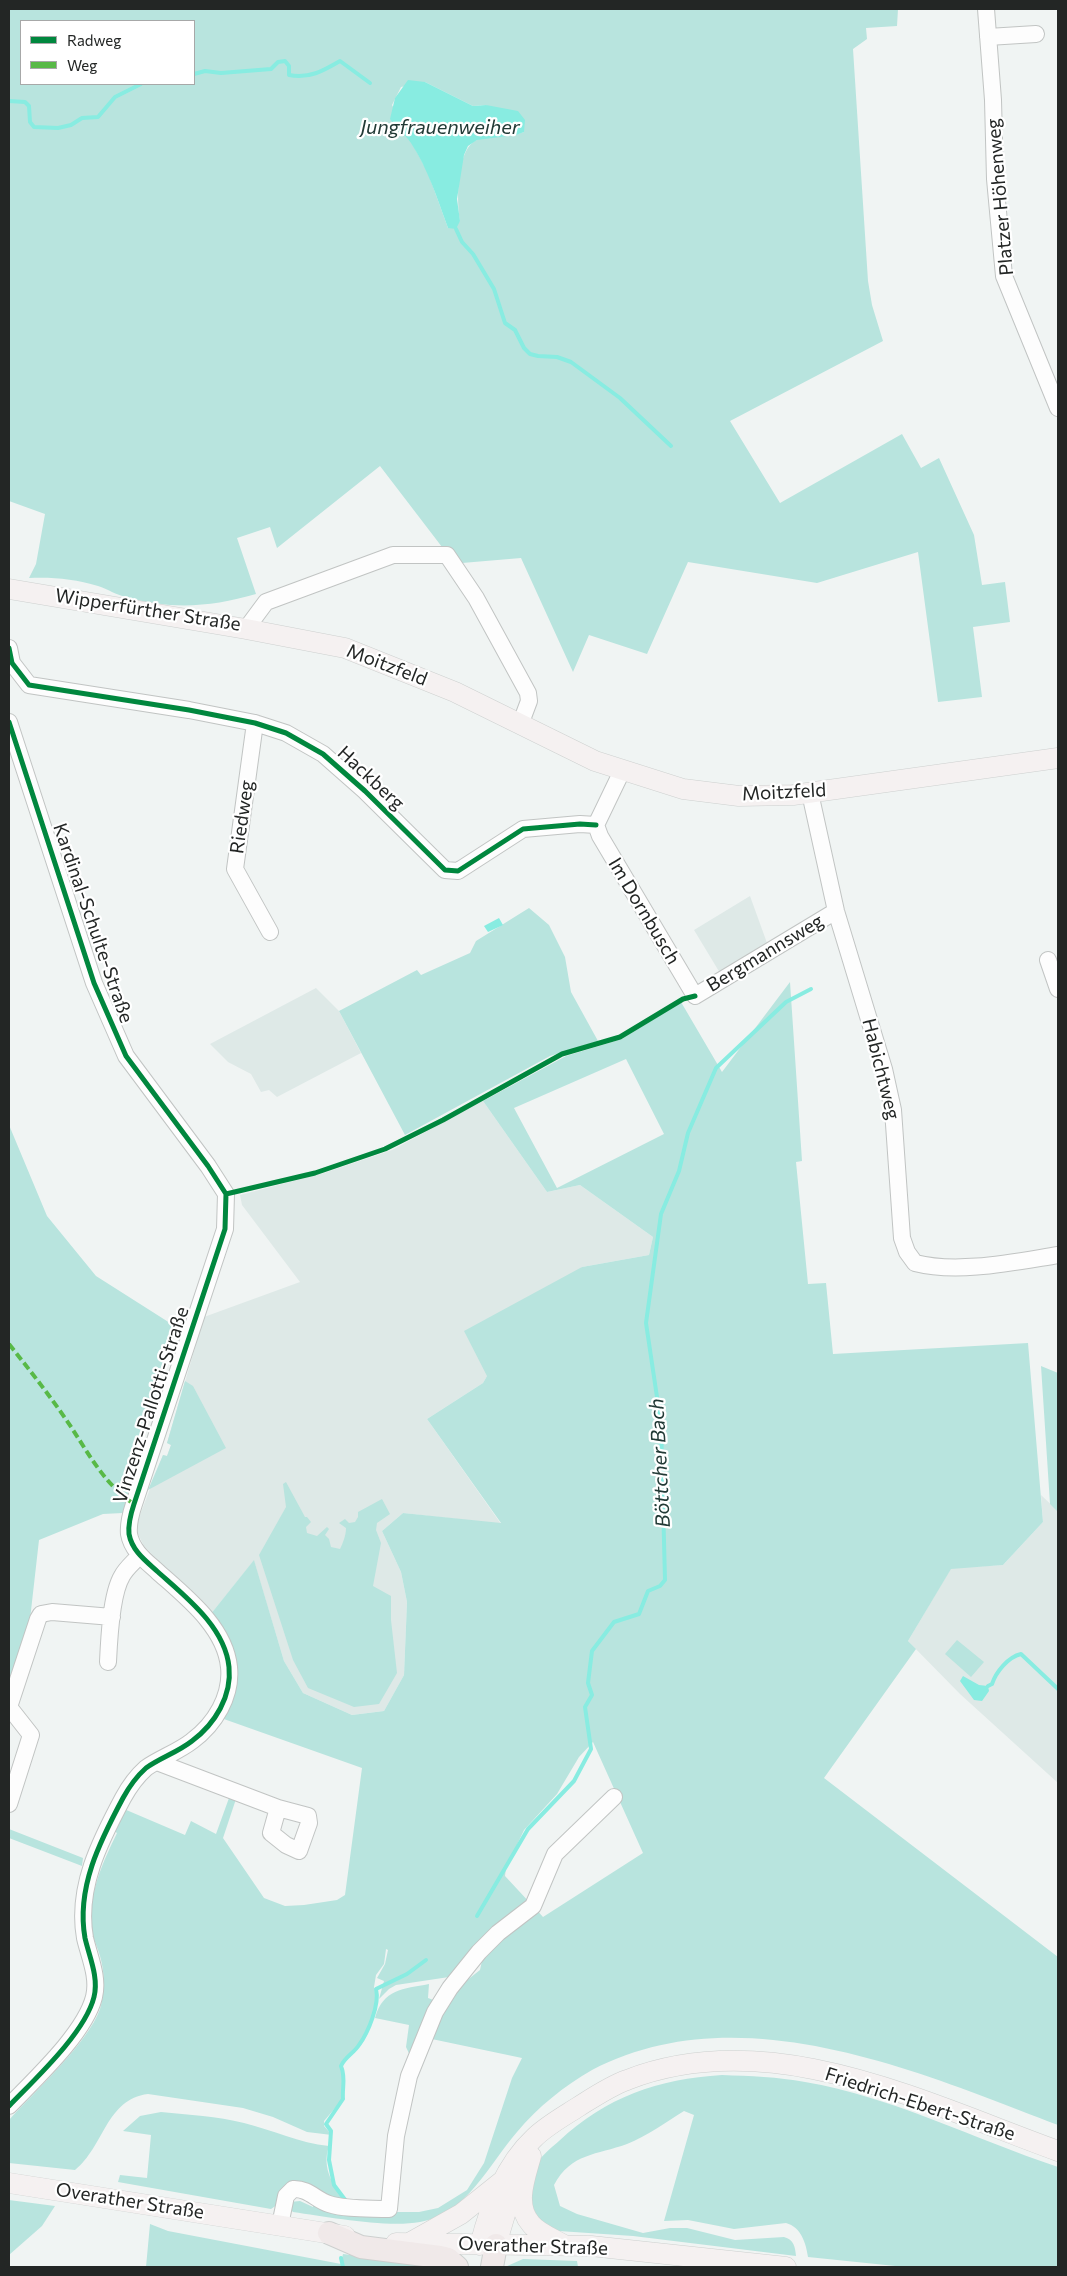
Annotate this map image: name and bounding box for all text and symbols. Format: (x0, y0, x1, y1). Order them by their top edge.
legend (20, 20, 195, 85)
text: Radweg (67, 31, 121, 49)
text: Weg (67, 56, 97, 74)
water label: Jungfrauenweiher (360, 115, 520, 139)
street label: Platzer Höhenweg (982, 118, 1018, 276)
street label: Wipperfürther Straße (54, 584, 242, 636)
street label: Moitzfeld (343, 639, 431, 691)
street label: Hackberg (333, 741, 409, 815)
street label: Moitzfeld (741, 778, 827, 806)
street label: Riedweg (226, 779, 258, 855)
street label: Kardinal-Schulte-Straße (48, 820, 138, 1026)
street label: Im Dornbusch (603, 854, 685, 968)
street label: Bergmannsweg (703, 909, 827, 997)
street label: Habichtweg (857, 1016, 905, 1122)
street label: Vinzenz-Pallotti-Straße (108, 1304, 194, 1506)
water label: Böttcher Bach (645, 1398, 675, 1528)
street label: Friedrich-Ebert-Straße (822, 2062, 1018, 2146)
street label: Overather Straße (54, 2178, 206, 2224)
street label: Overather Straße (458, 2232, 608, 2260)

